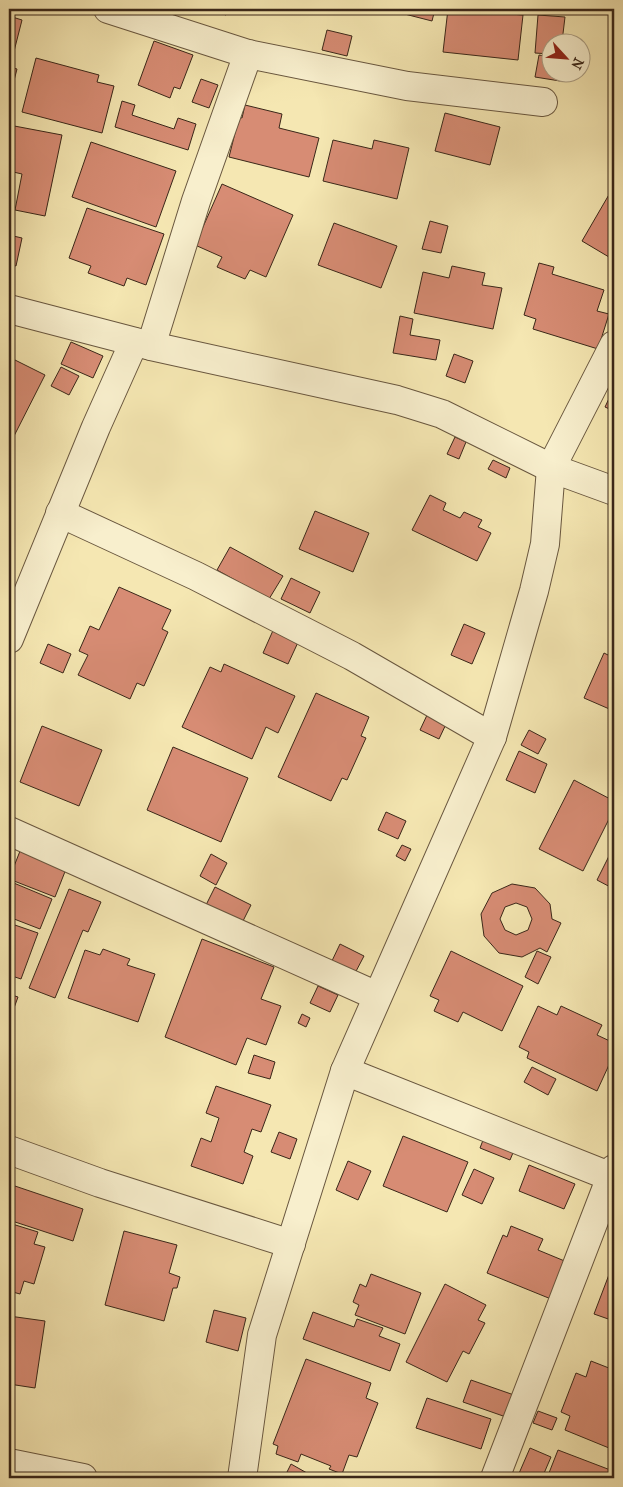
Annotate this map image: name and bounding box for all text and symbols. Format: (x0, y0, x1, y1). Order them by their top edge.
north arrow (540, 32, 590, 82)
text: N (567, 55, 587, 72)

